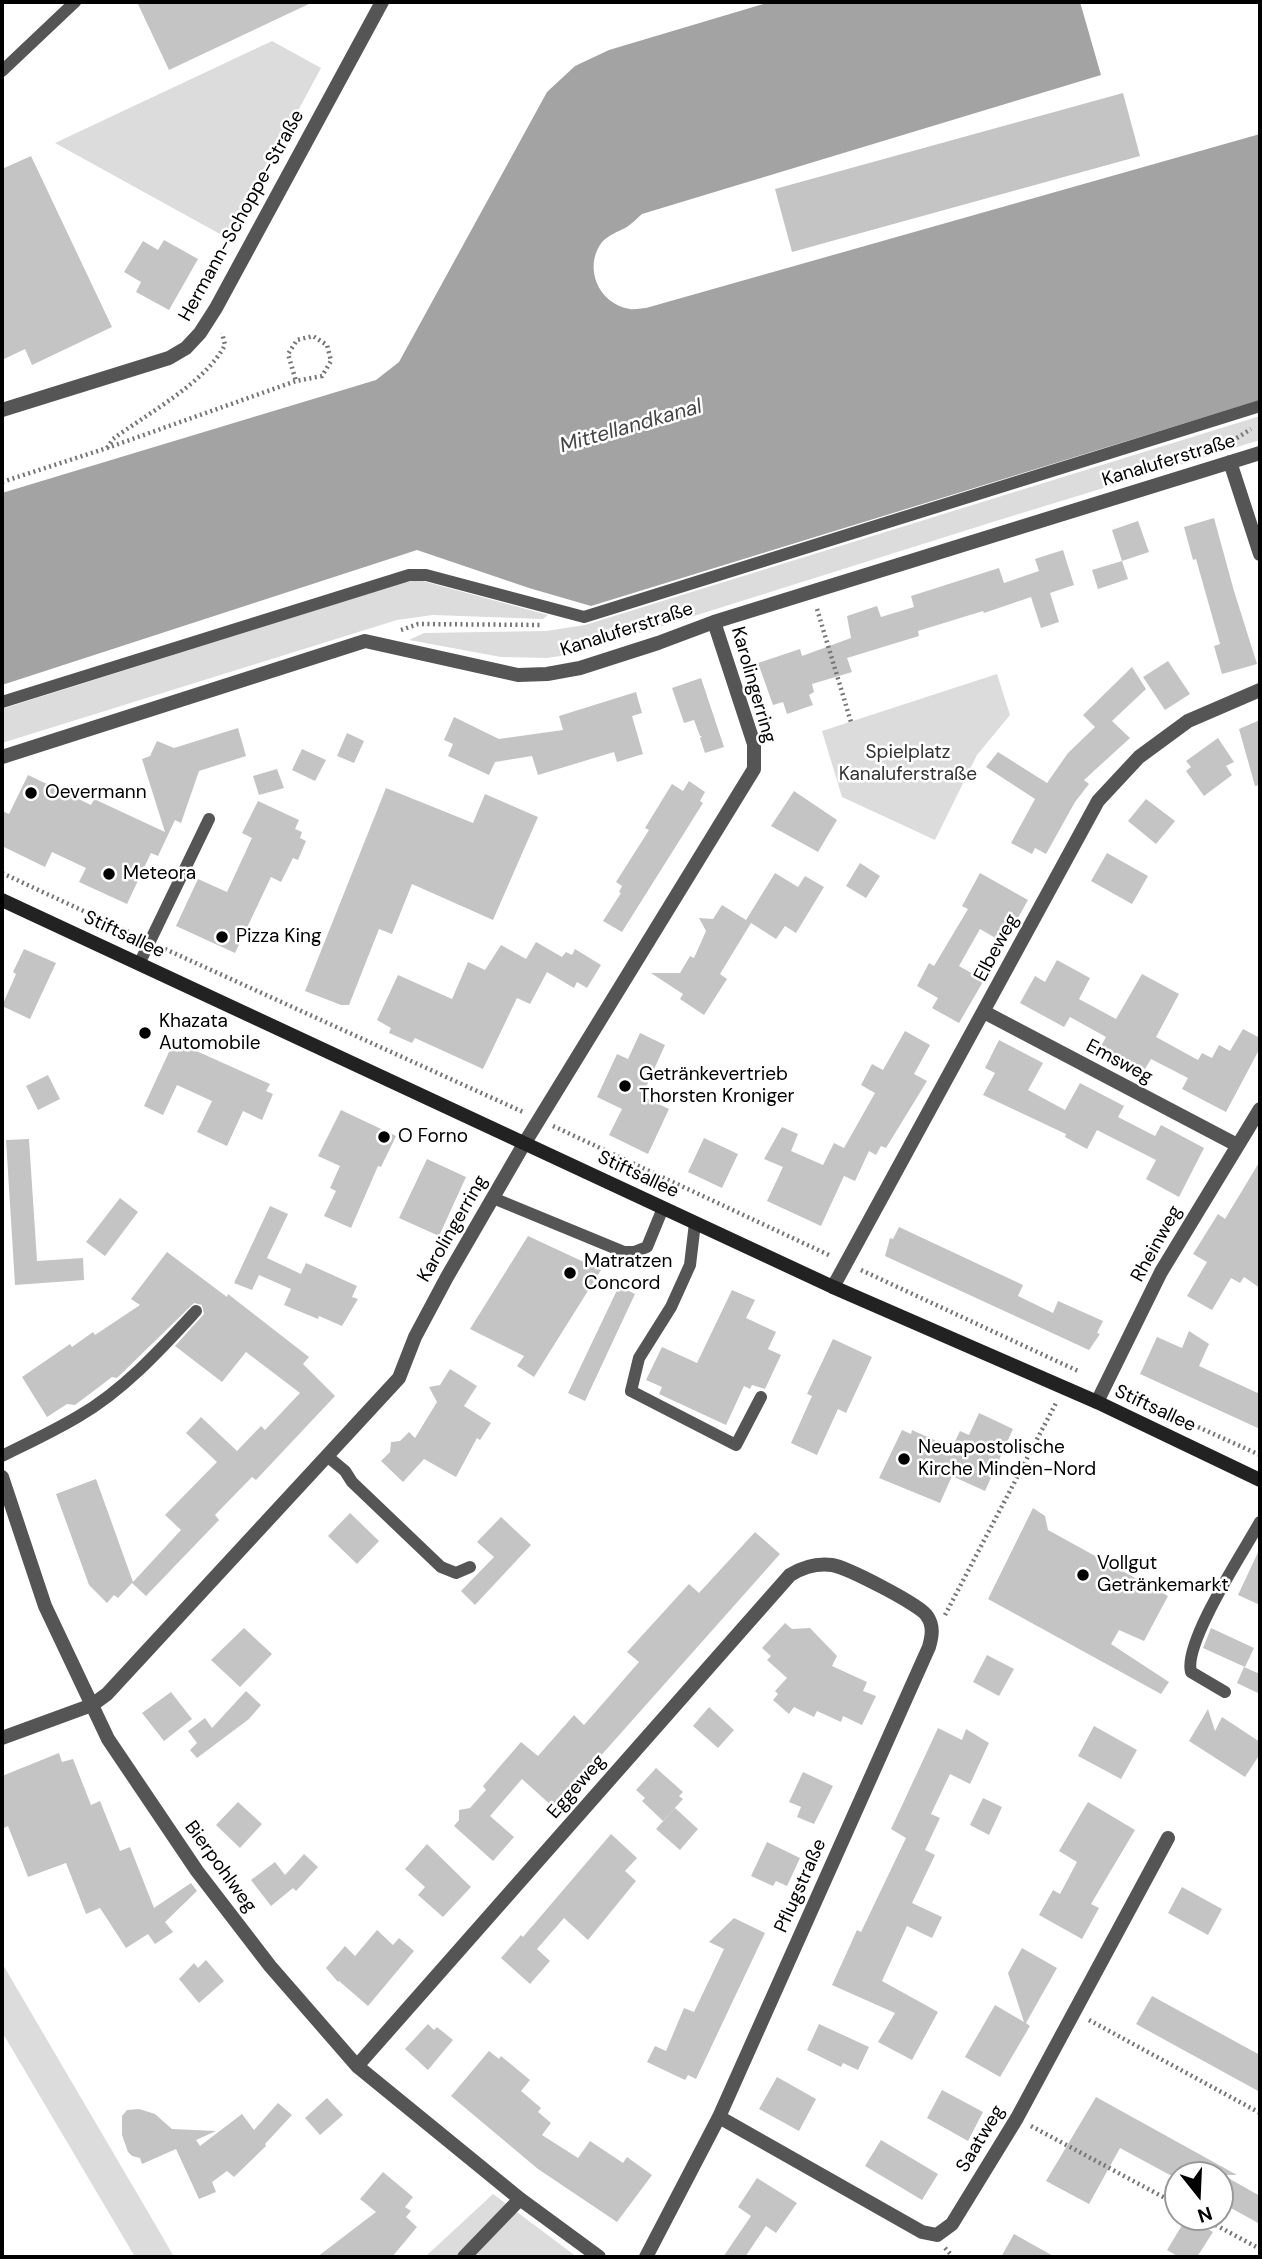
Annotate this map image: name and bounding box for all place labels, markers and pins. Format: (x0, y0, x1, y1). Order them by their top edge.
place label: Oevermann (45, 782, 147, 804)
marker: Oevermann (23, 785, 39, 801)
place label: Meteora (123, 863, 196, 885)
marker: Meteora (101, 866, 117, 882)
place label: Pizza King (236, 926, 322, 948)
marker: Pizza King (214, 929, 230, 945)
place label: Khazata Automobile (159, 1011, 260, 1055)
marker: Khazata Automobile (137, 1025, 153, 1041)
place label: Getränkevertrieb Thorsten Kroniger (639, 1064, 794, 1108)
marker: Getränkevertrieb Thorsten Kroniger (617, 1078, 633, 1094)
place label: O Forno (398, 1126, 468, 1148)
marker: O Forno (376, 1129, 392, 1145)
place label: Matratzen Concord (584, 1251, 672, 1295)
marker: Matratzen Concord (562, 1265, 578, 1281)
place label: Neuapostolische Kirche Minden-Nord (918, 1437, 1096, 1481)
marker: Neuapostolische Kirche Minden-Nord (896, 1451, 912, 1467)
place label: Vollgut Getränkemarkt (1097, 1553, 1229, 1597)
marker: Vollgut Getränkemarkt (1075, 1567, 1091, 1583)

